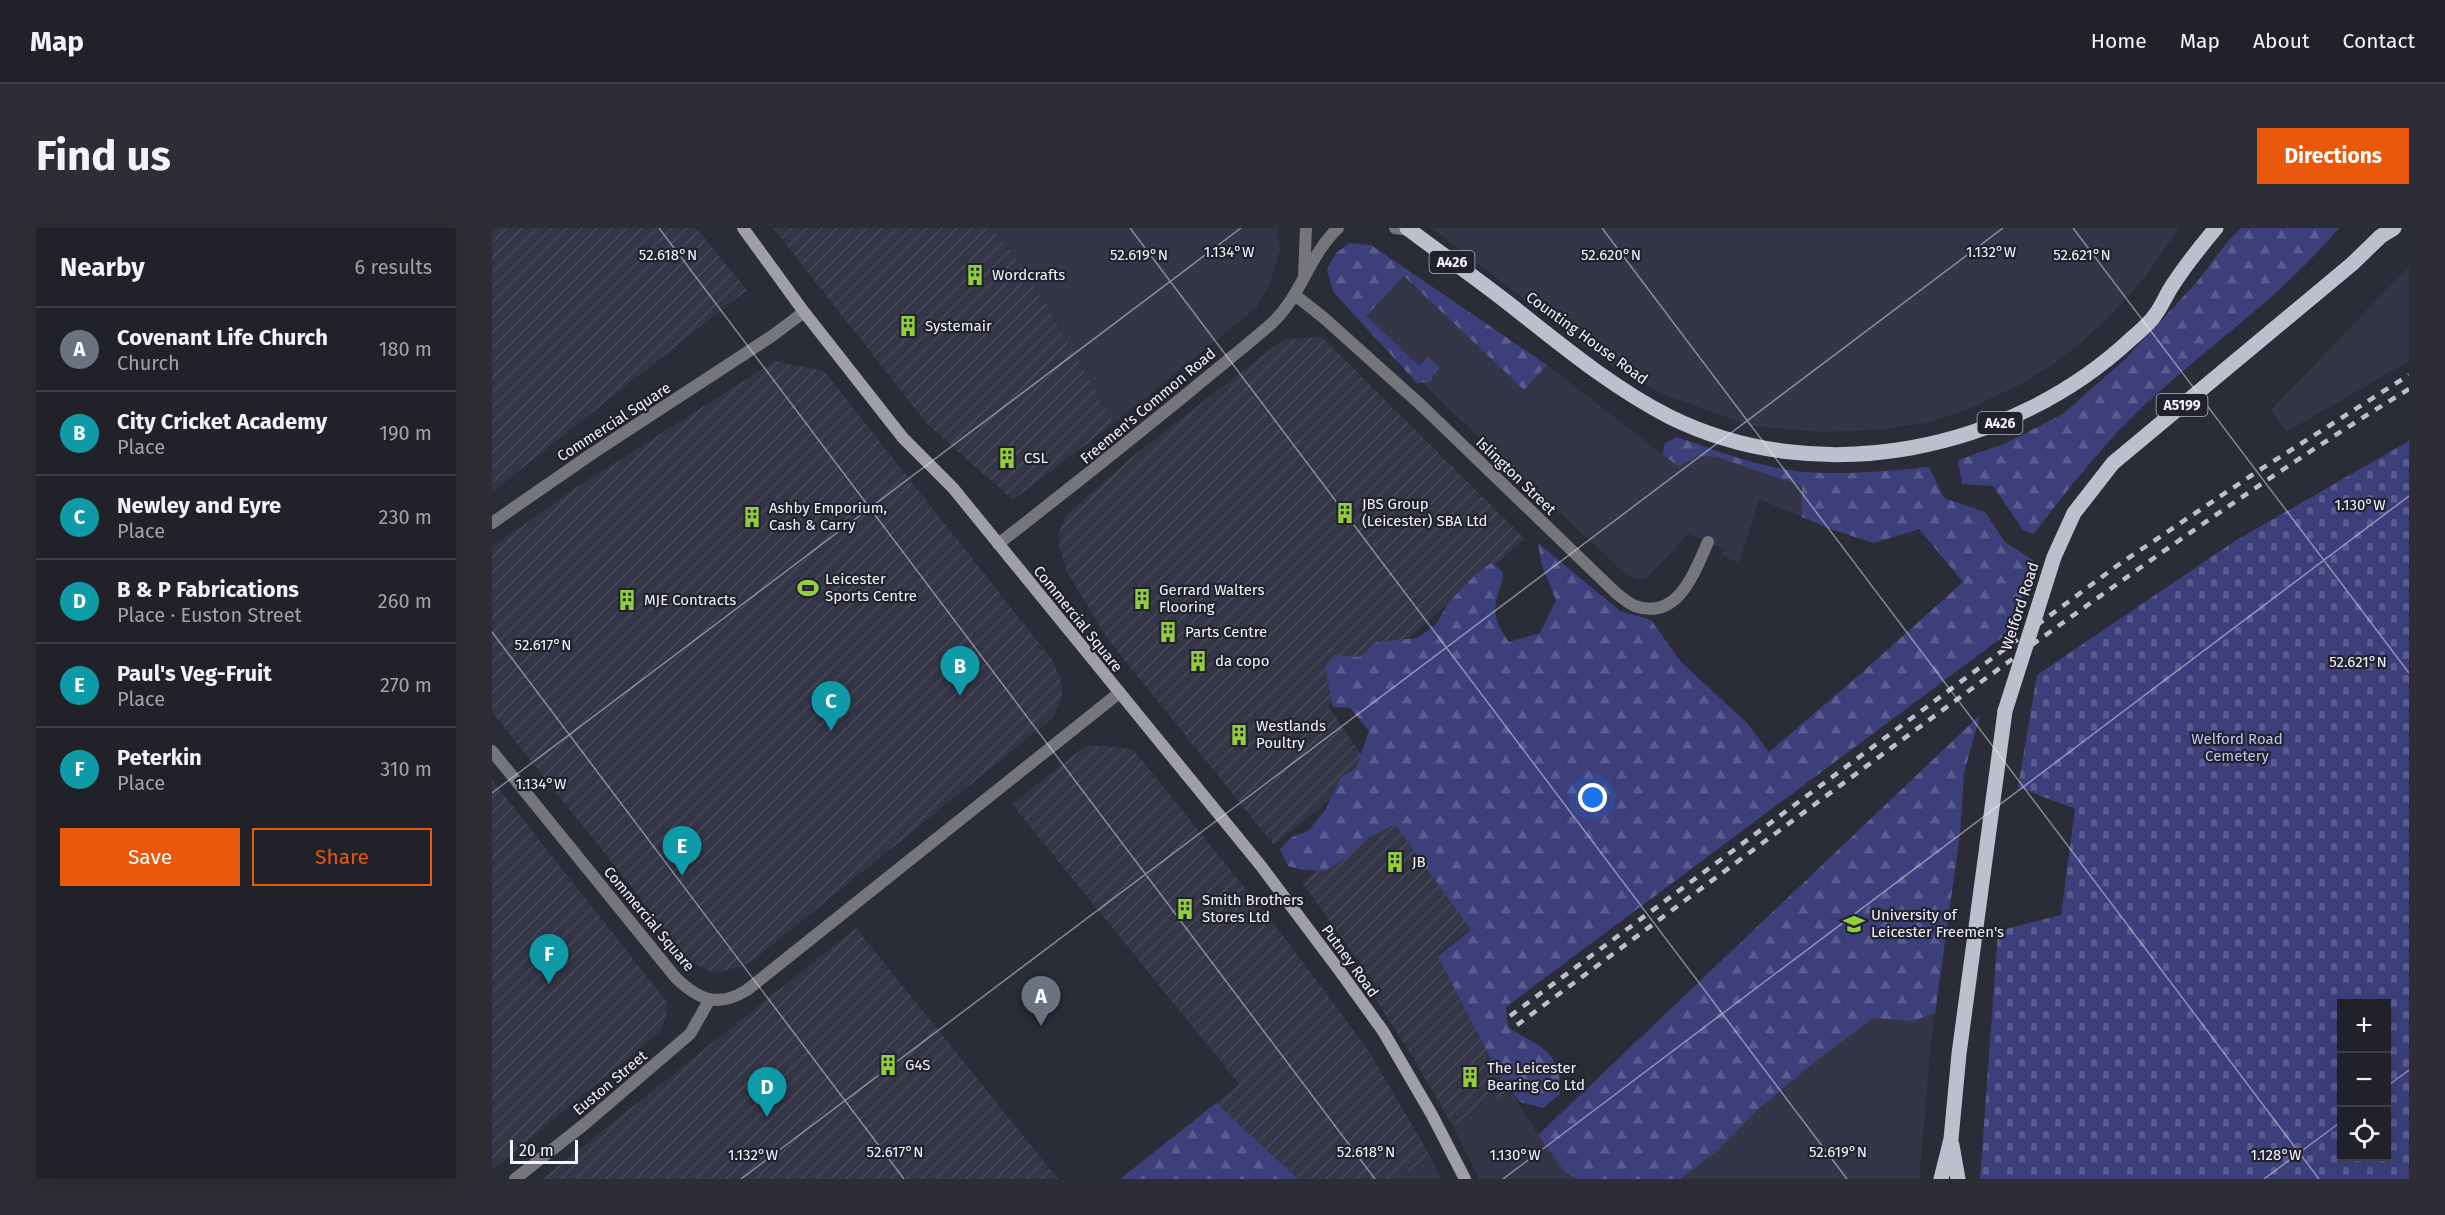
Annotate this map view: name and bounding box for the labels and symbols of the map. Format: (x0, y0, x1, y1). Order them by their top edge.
text: 1.134°W (1204, 243, 1255, 261)
text: 1.132°W (1966, 243, 2017, 261)
text: 52.618°N (639, 246, 697, 264)
text: 52.619°N (1110, 246, 1168, 264)
text: 52.620°N (1581, 246, 1641, 264)
text: 52.621°N (2053, 246, 2111, 264)
road number: A426 (1430, 251, 1474, 273)
building icon: Wordcrafts (963, 263, 987, 287)
place label: Wordcrafts (992, 266, 1065, 284)
street label: Counting House Road (1523, 288, 1651, 388)
building icon: Systemair (896, 314, 920, 338)
place label: Systemair (925, 317, 992, 335)
street label: Freemen's Common Road (1077, 344, 1219, 468)
street label: Commercial Square (554, 379, 674, 465)
road number: A5199 (2156, 394, 2208, 416)
road number: A426 (1978, 412, 2022, 434)
street label: Islington Street (1472, 433, 1560, 519)
building icon: CSL (995, 446, 1019, 470)
place label: CSL (1024, 449, 1048, 467)
place label: JBS Group (Leicester) SBA Ltd (1362, 495, 1487, 530)
text: 1.130°W (2334, 496, 2386, 514)
place label: Ashby Emporium, Cash & Carry (769, 499, 887, 534)
building icon: JBS Group (Leicester) SBA Ltd (1333, 501, 1357, 525)
building icon: Ashby Emporium, Cash & Carry (740, 505, 764, 529)
street label: Welford Road (1997, 560, 2043, 652)
street label: Commercial Square (1030, 562, 1126, 676)
place label: Leicester Sports Centre (825, 570, 917, 605)
sports icon: Leicester Sports Centre (796, 576, 820, 600)
place label: Gerrard Walters Flooring (1159, 581, 1264, 616)
building icon: Gerrard Walters Flooring (1130, 587, 1154, 611)
building icon: MJE Contracts (615, 588, 639, 612)
place label: MJE Contracts (644, 591, 736, 609)
building icon: Parts Centre (1156, 620, 1180, 644)
place label: Parts Centre (1185, 623, 1267, 641)
text: 52.617°N (515, 636, 571, 654)
pin: B (940, 646, 980, 696)
building icon: da copo (1186, 649, 1210, 673)
place label: da copo (1215, 652, 1269, 670)
text: 52.621°N (2329, 653, 2387, 671)
pin: C (812, 682, 850, 731)
place label: Westlands Poultry (1256, 717, 1326, 752)
building icon: Westlands Poultry (1227, 723, 1251, 747)
park label: Welford Road Cemetery (2191, 730, 2283, 765)
text: 1.134°W (516, 775, 567, 793)
your location (1578, 783, 1607, 812)
pin: E (662, 826, 702, 876)
building icon: JB (1383, 850, 1407, 874)
place label: JB (1412, 853, 1426, 871)
street label: Commercial Square (600, 863, 698, 975)
place label: Smith Brothers Stores Ltd (1202, 891, 1304, 926)
building icon: Smith Brothers Stores Ltd (1173, 897, 1197, 921)
place label: University of Leicester Freemen's (1871, 906, 2004, 941)
school or university icon: University of Leicester Freemen's (1842, 912, 1866, 936)
street label: Putney Road (1318, 921, 1382, 1001)
pin: F (530, 934, 568, 984)
pin: A (1022, 976, 1060, 1026)
street label: Euston Street (569, 1047, 651, 1119)
building icon: G4S (876, 1053, 900, 1077)
place label: G4S (905, 1056, 930, 1074)
place label: The Leicester Bearing Co Ltd (1487, 1059, 1585, 1094)
building icon: The Leicester Bearing Co Ltd (1458, 1065, 1482, 1089)
pin: D (748, 1068, 786, 1117)
scale bar (510, 1137, 578, 1164)
text: 52.617°N (867, 1143, 923, 1161)
text: 52.618°N (1337, 1143, 1395, 1161)
text: 52.619°N (1809, 1143, 1867, 1161)
text: 1.132°W (728, 1146, 779, 1164)
text: 1.130°W (1489, 1146, 1541, 1164)
text: 1.128°W (2250, 1146, 2302, 1164)

